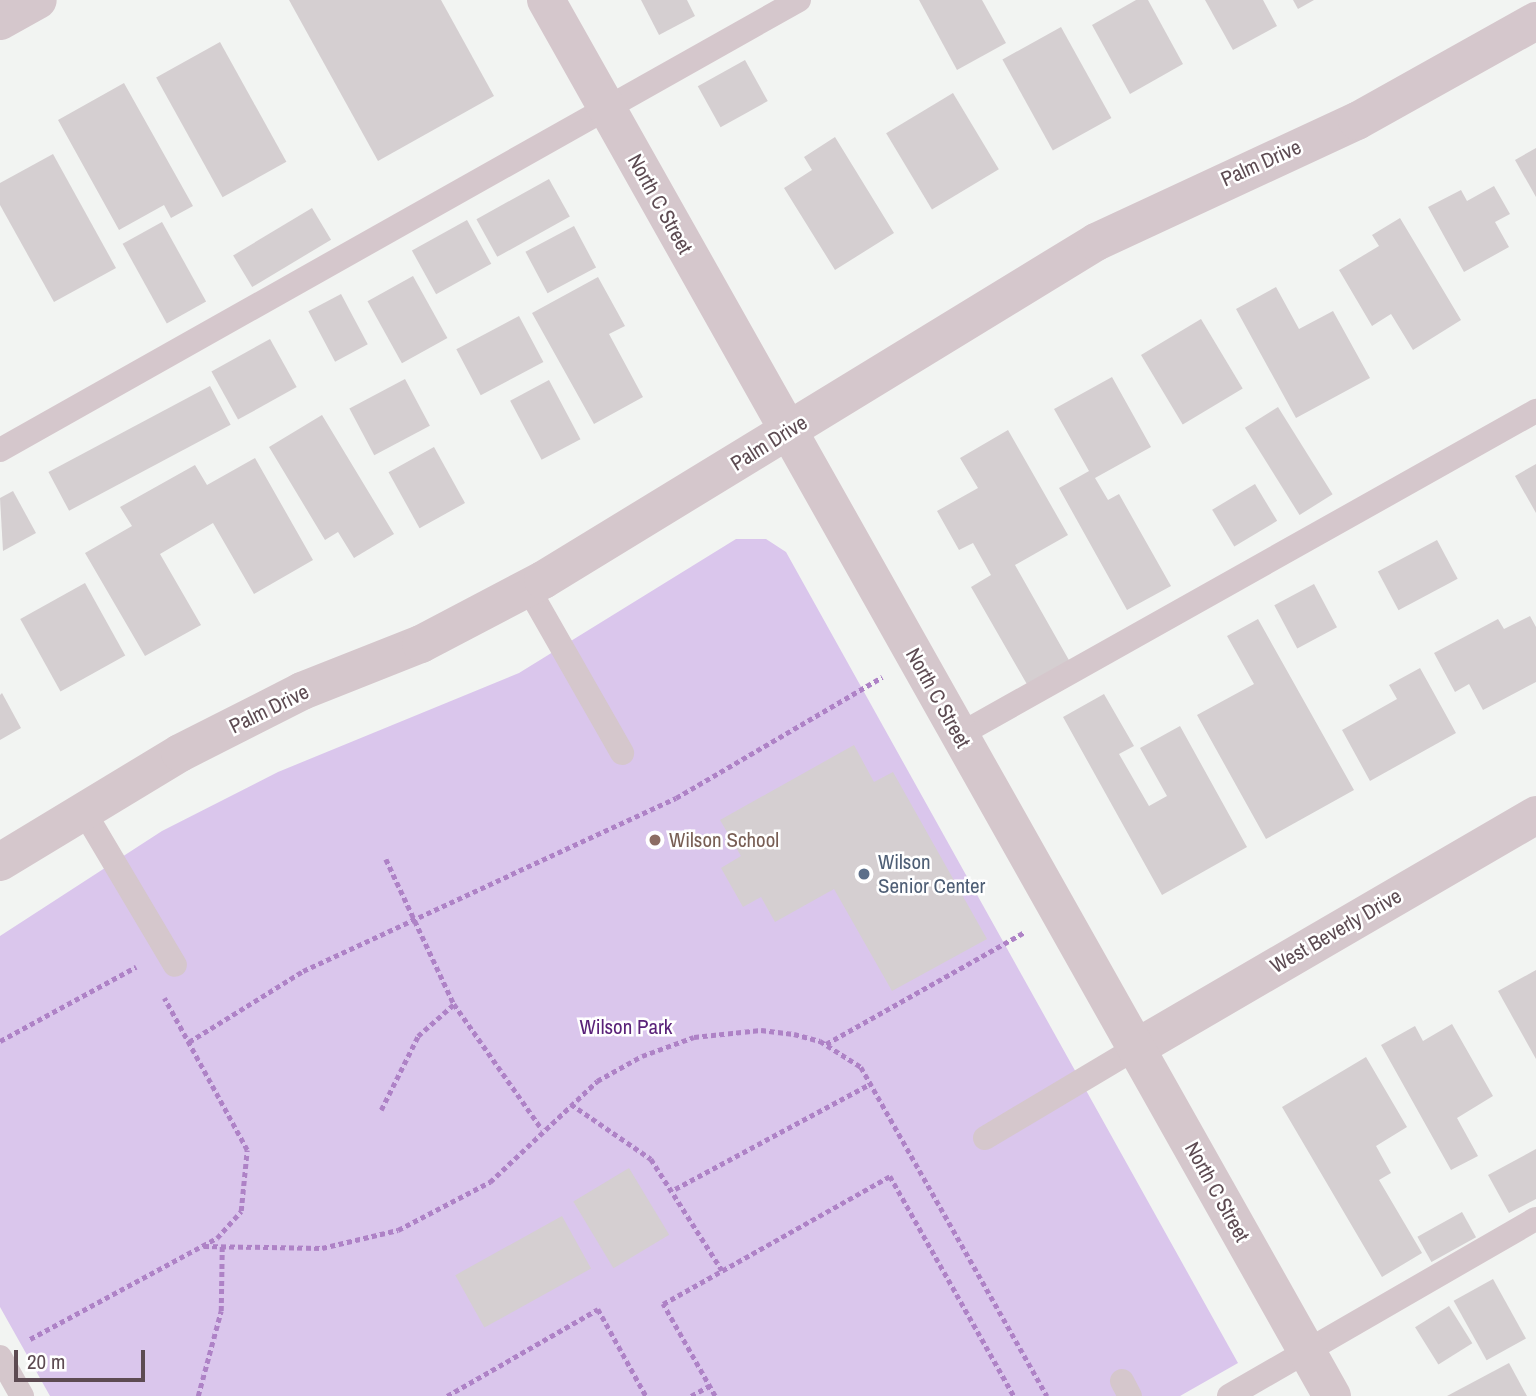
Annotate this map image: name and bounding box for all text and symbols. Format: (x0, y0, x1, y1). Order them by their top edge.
street label: Palm Drive (1217, 134, 1305, 192)
street label: North C Street (622, 150, 698, 258)
street label: Palm Drive (726, 410, 812, 476)
street label: North C Street (900, 644, 976, 752)
street label: Palm Drive (225, 679, 313, 739)
place label: Wilson School (669, 827, 779, 853)
marker: Wilson School (647, 832, 663, 848)
place label: Wilson Senior Center (878, 849, 985, 899)
marker: Wilson Senior Center (856, 866, 872, 882)
street label: West Beverly Drive (1266, 883, 1406, 979)
park label: Wilson Park (580, 1014, 672, 1040)
street label: North C Street (1179, 1138, 1255, 1246)
scale bar (18, 1336, 149, 1380)
text: 20 m (27, 1347, 65, 1376)

